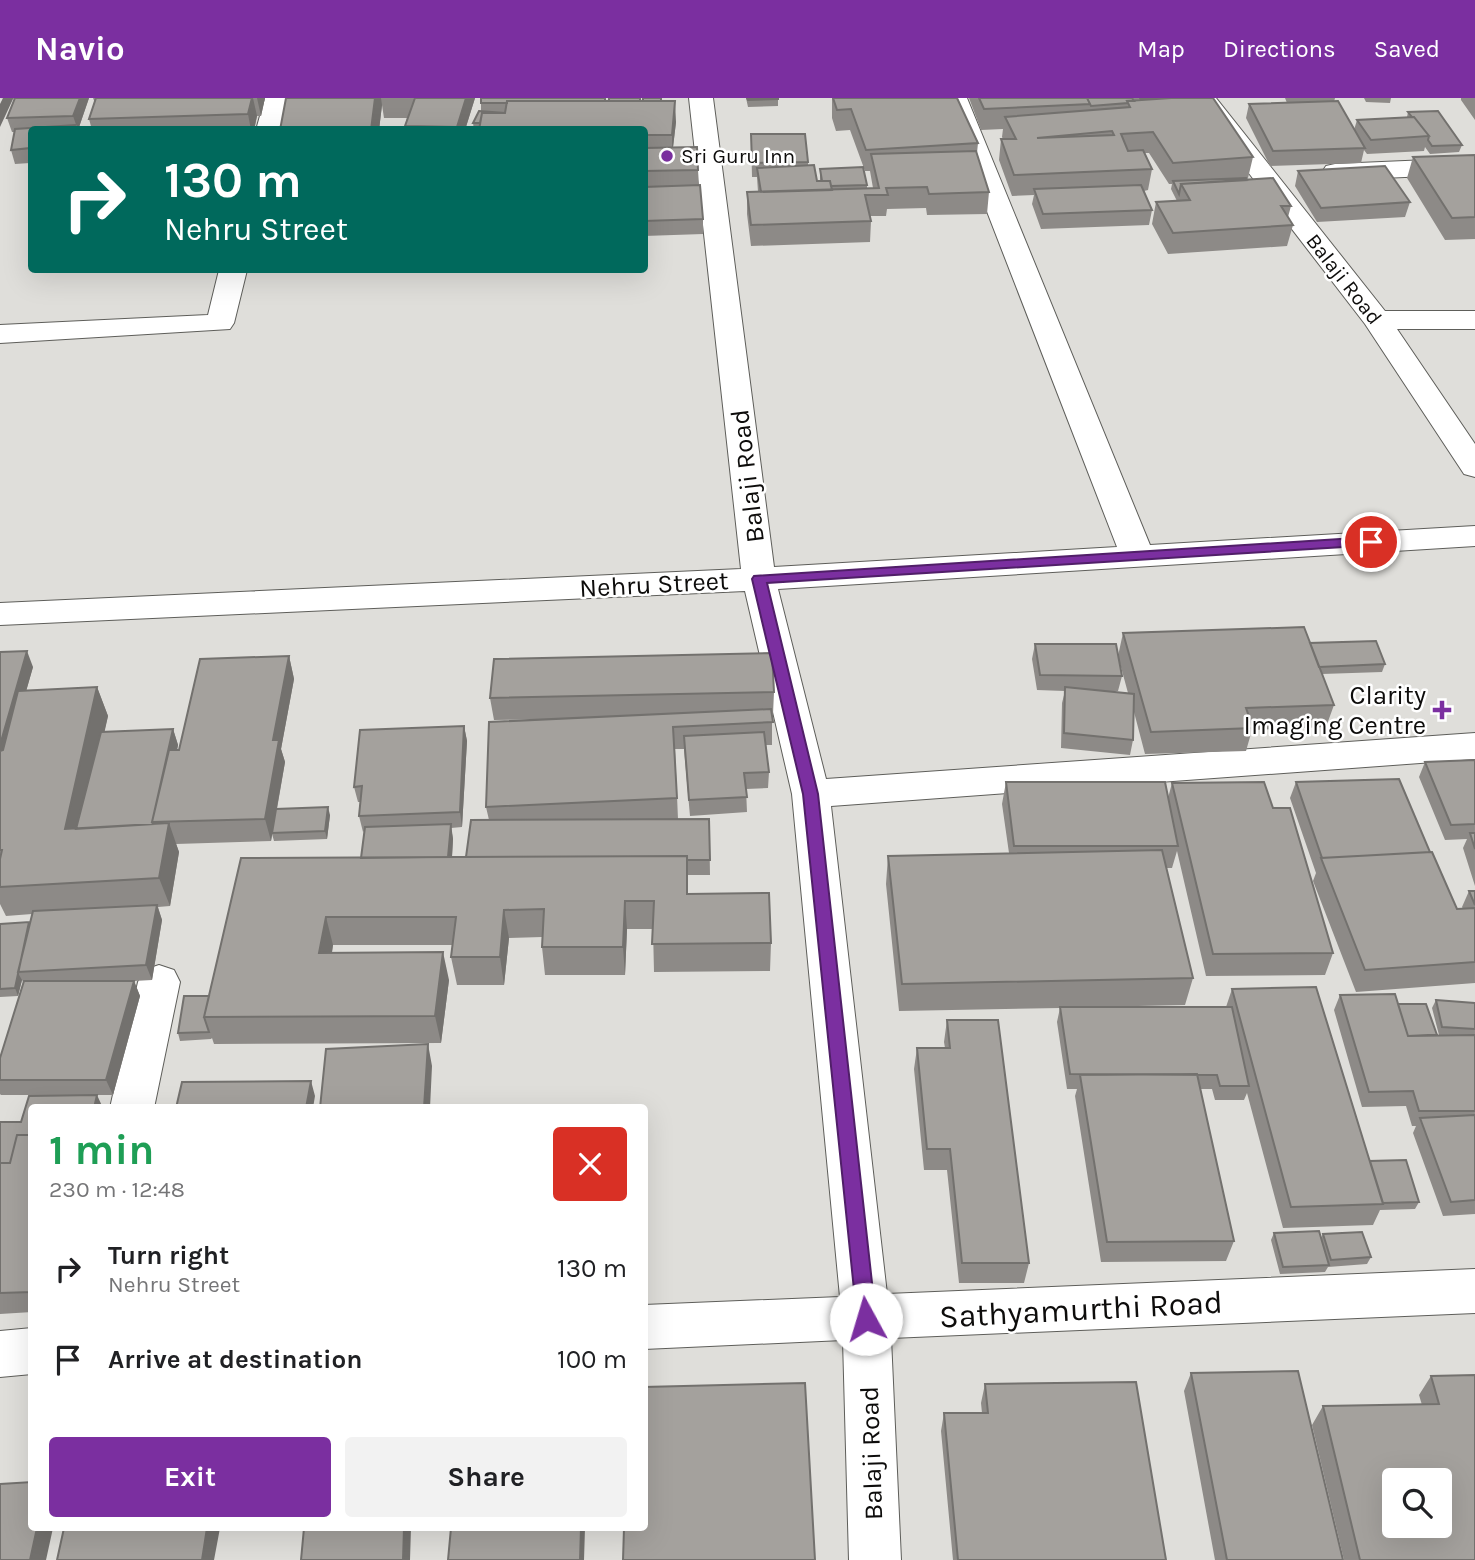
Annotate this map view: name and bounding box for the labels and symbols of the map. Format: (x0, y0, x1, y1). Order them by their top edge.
place label: Sri Guru Inn (681, 144, 795, 168)
marker: Sri Guru Inn (659, 148, 675, 164)
street label: Balaji Road (1301, 229, 1387, 329)
street label: Balaji Road (724, 408, 771, 544)
pin (1341, 512, 1401, 572)
street label: Nehru Street (579, 565, 730, 604)
place label: Clarity Imaging Centre (1244, 680, 1426, 741)
marker: Clarity Imaging Centre (1432, 700, 1452, 720)
position arrow (829, 1282, 903, 1356)
street label: Sathyamurthi Road (938, 1284, 1224, 1335)
street label: Balaji Road (854, 1385, 889, 1520)

